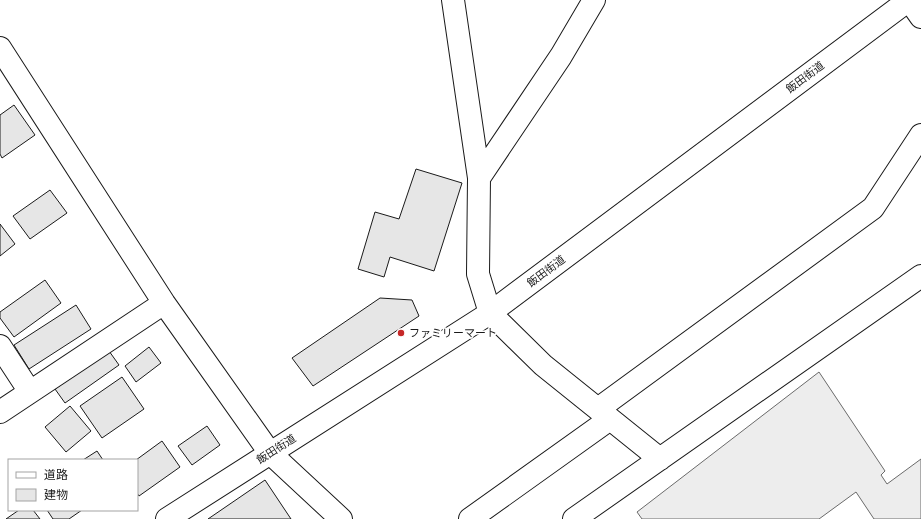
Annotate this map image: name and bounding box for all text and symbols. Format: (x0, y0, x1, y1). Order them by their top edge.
street label: 飯田街道 (784, 59, 827, 96)
street label: 飯田街道 (525, 253, 568, 290)
place label: ファミリーマート (409, 327, 497, 340)
marker: ファミリーマート (396, 328, 406, 338)
street label: 飯田街道 (254, 432, 298, 467)
legend (8, 459, 138, 511)
text: 道路 (44, 468, 68, 482)
text: 建物 (44, 488, 68, 502)

